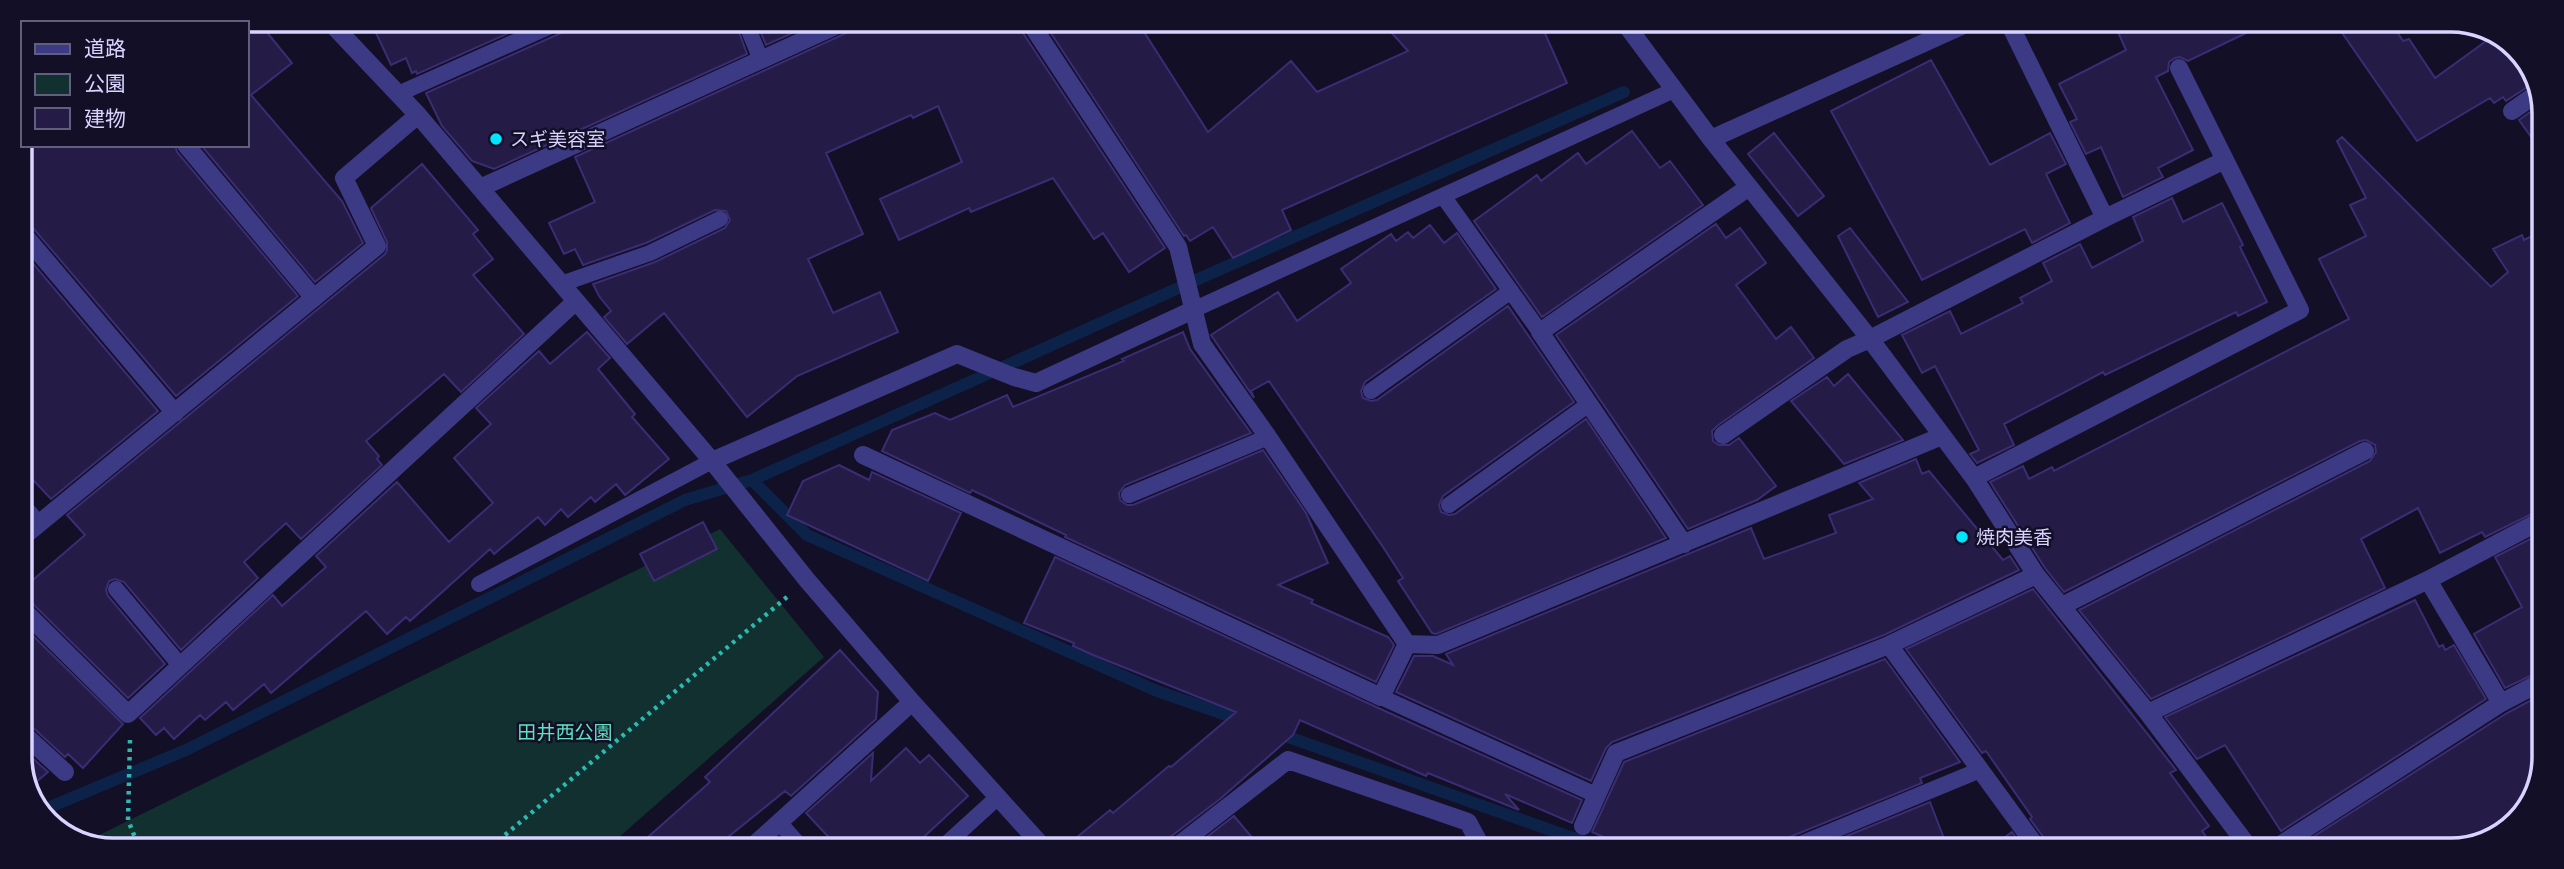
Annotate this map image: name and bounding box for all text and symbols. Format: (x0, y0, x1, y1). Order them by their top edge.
legend (21, 21, 248, 147)
text: 道路 (84, 36, 126, 61)
text: 公園 (84, 71, 126, 96)
text: 建物 (84, 106, 126, 131)
place label: スギ美容室 (510, 128, 605, 150)
marker: スギ美容室 (488, 131, 504, 147)
place label: 焼肉美香 (1976, 526, 2052, 548)
marker: 焼肉美香 (1954, 529, 1970, 545)
park label: 田井西公園 (517, 721, 613, 743)

